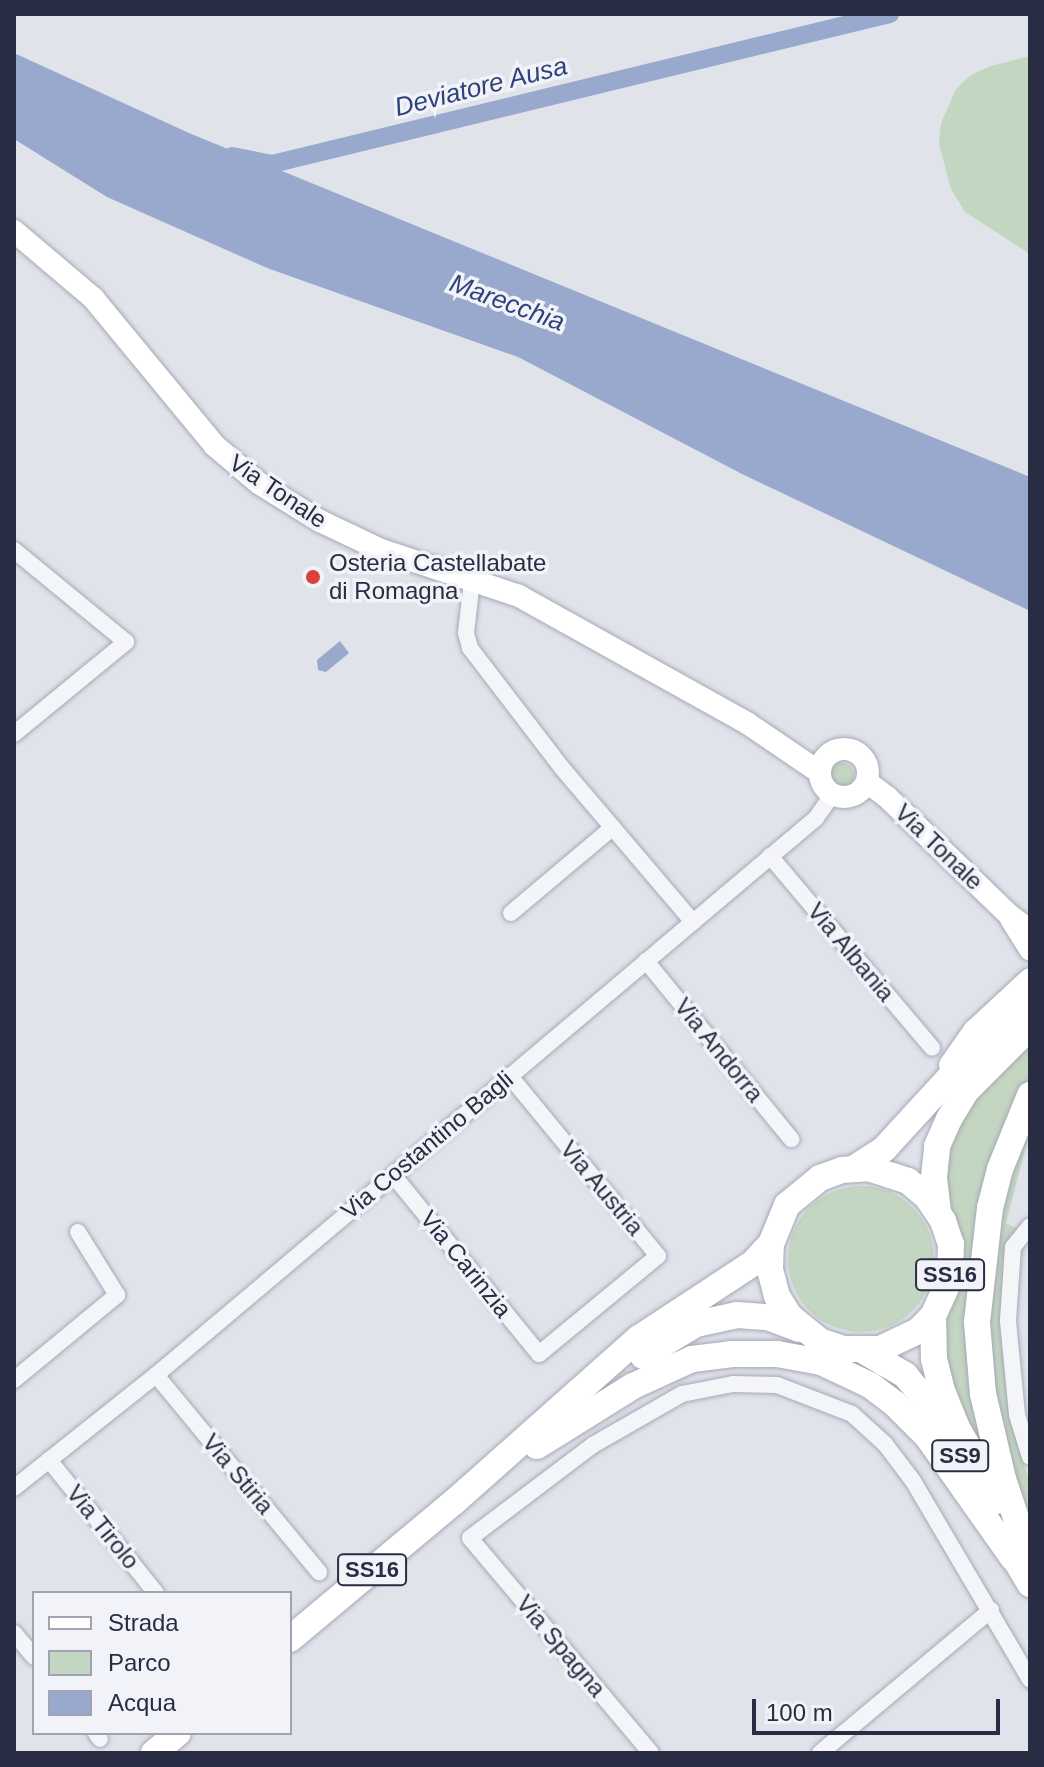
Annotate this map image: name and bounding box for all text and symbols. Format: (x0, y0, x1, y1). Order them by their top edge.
water label: Deviatore Ausa (391, 50, 571, 124)
water label: Marecchia (445, 268, 569, 338)
street label: Via Tonale (224, 448, 332, 534)
place label: Osteria Castellabate di Romagna (329, 549, 546, 605)
marker: Osteria Castellabate di Romagna (304, 568, 322, 586)
street label: Via Tonale (889, 798, 989, 896)
street label: Via Albania (801, 896, 901, 1008)
street label: Via Andorra (668, 992, 770, 1108)
street label: Via Costantino Bagli (335, 1065, 519, 1225)
street label: Via Austria (554, 1134, 650, 1242)
street label: Via Carinzia (414, 1205, 518, 1323)
road number: SS16 (914, 1257, 986, 1293)
street label: Via Stiria (196, 1428, 280, 1520)
road number: SS9 (930, 1438, 990, 1474)
street label: Via Tirolo (60, 1479, 146, 1575)
road number: SS16 (336, 1552, 408, 1588)
street label: Via Spagna (510, 1589, 612, 1703)
legend (32, 1591, 292, 1735)
text: Strada (108, 1609, 179, 1636)
text: Parco (108, 1649, 171, 1676)
scale bar (756, 1683, 1004, 1733)
text: Acqua (108, 1689, 176, 1716)
text: 100 m (766, 1699, 833, 1726)

